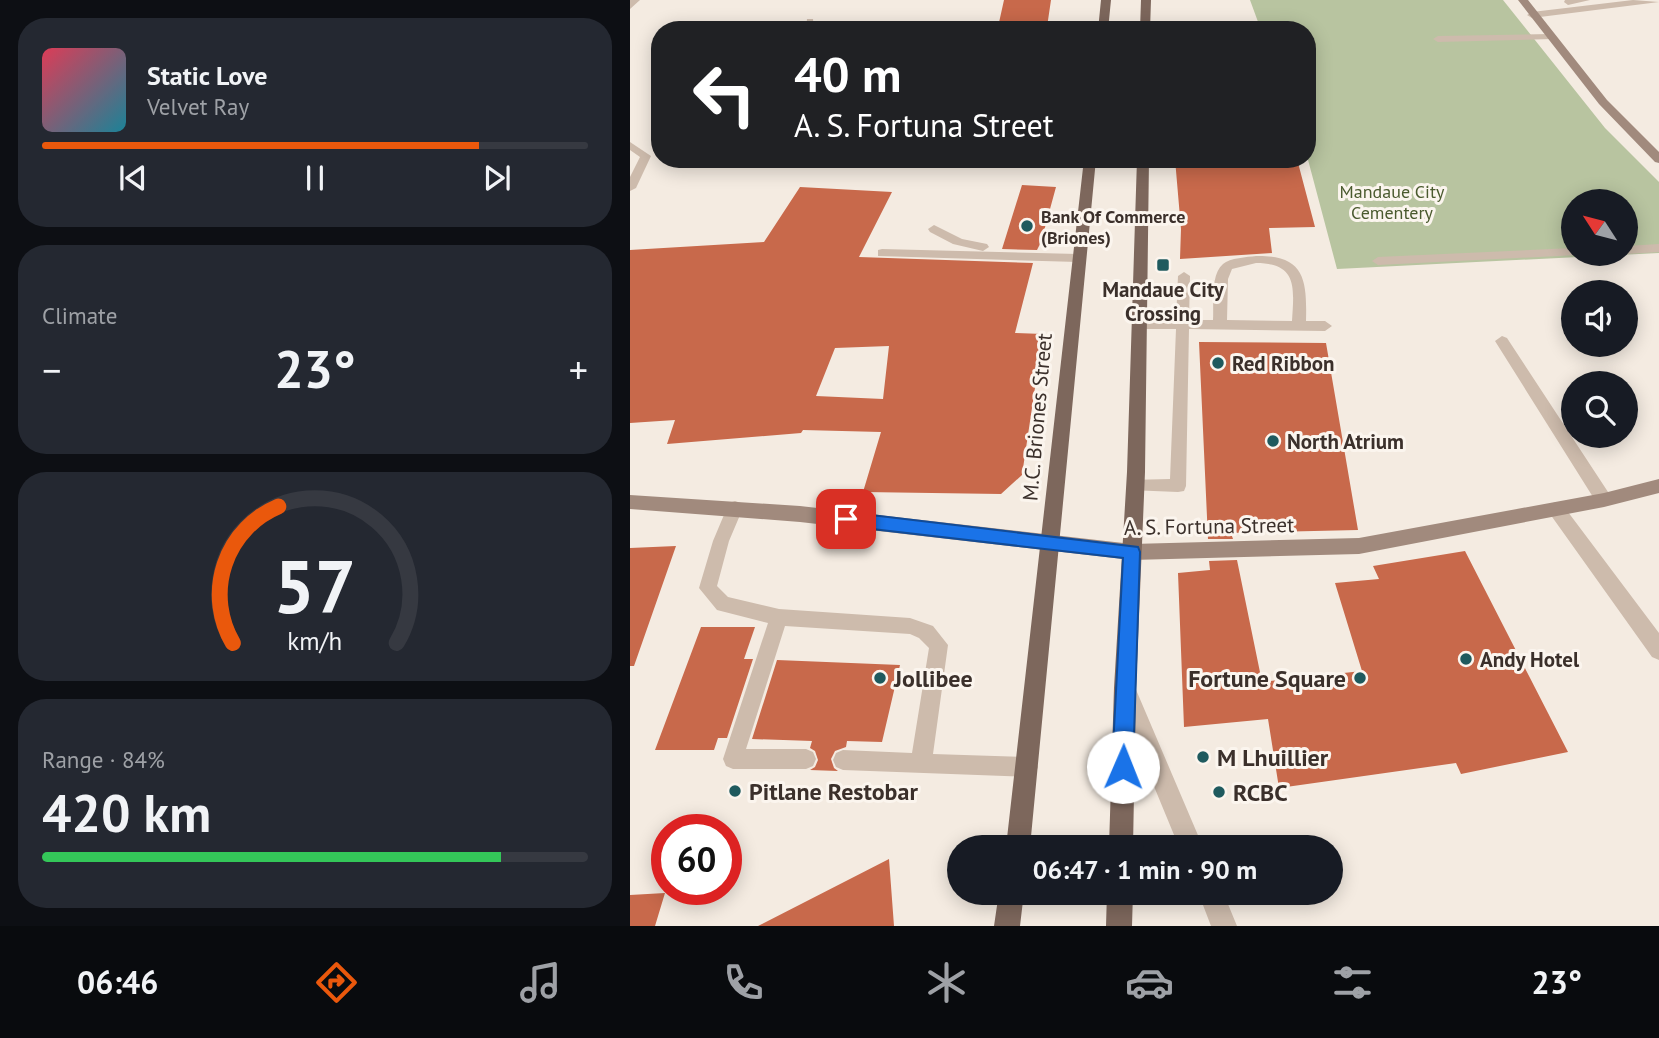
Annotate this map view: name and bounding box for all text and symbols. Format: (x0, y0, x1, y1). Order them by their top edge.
text: 40 m (794, 42, 901, 106)
icon: left (679, 49, 770, 140)
text: Static Love (147, 59, 268, 92)
text: Velvet Ray (147, 92, 249, 121)
text: A. S. Fortuna Street (794, 104, 1054, 146)
icon: previous (114, 159, 152, 197)
icon: pause (296, 159, 334, 197)
icon: next (478, 159, 516, 197)
park label: Mandaue City Cementery (1340, 180, 1445, 224)
north arrow (1561, 189, 1638, 266)
map controls (1561, 189, 1638, 448)
place label: Bank Of Commerce (Briones) (1041, 205, 1185, 249)
marker: Bank Of Commerce (Briones) (1019, 218, 1035, 234)
marker: Mandaue City Crossing (1155, 257, 1171, 273)
place label: Mandaue City Crossing (1102, 276, 1225, 327)
button: sound (1561, 280, 1638, 357)
text: Climate (42, 301, 117, 330)
street label: M.C. Briones Street (1016, 332, 1058, 502)
text: 23° (274, 335, 356, 402)
text: − (42, 345, 61, 394)
text: + (569, 345, 588, 394)
place label: Red Ribbon (1232, 350, 1334, 377)
marker: Red Ribbon (1210, 355, 1226, 371)
button: search (1561, 371, 1638, 448)
place label: North Atrium (1287, 428, 1404, 455)
marker: North Atrium (1265, 433, 1281, 449)
pin (816, 489, 876, 549)
icon: arrive (827, 500, 865, 538)
street label: A. S. Fortuna Street (1124, 511, 1294, 541)
text: 57 (274, 539, 356, 633)
text: km/h (288, 624, 342, 656)
place label: Andy Hotel (1480, 646, 1580, 673)
marker: Andy Hotel (1458, 651, 1474, 667)
place label: Jollibee (893, 663, 973, 694)
place label: Fortune Square (1188, 663, 1346, 694)
marker: Jollibee (872, 670, 888, 686)
marker: Fortune Square (1352, 670, 1368, 686)
position arrow (1086, 730, 1160, 804)
place label: M Lhuillier (1217, 742, 1329, 773)
text: Range · 84% (42, 745, 165, 774)
marker: M Lhuillier (1195, 749, 1211, 765)
place label: Pitlane Restobar (749, 776, 918, 807)
place label: RCBC (1233, 777, 1288, 808)
text: 420 km (42, 779, 211, 846)
marker: Pitlane Restobar (727, 783, 743, 799)
marker: RCBC (1211, 784, 1227, 800)
speed limit sign: 60 (651, 814, 742, 905)
text: 06:47 · 1 min · 90 m (1033, 853, 1257, 886)
icon: directions (312, 958, 361, 1007)
icon: music (516, 958, 565, 1007)
icon: phone (719, 958, 768, 1007)
icon: climate (922, 958, 971, 1007)
icon: car (1125, 958, 1174, 1007)
icon: filters (1328, 958, 1377, 1007)
text: 06:46 (77, 961, 158, 1003)
text: 23° (1532, 961, 1582, 1003)

